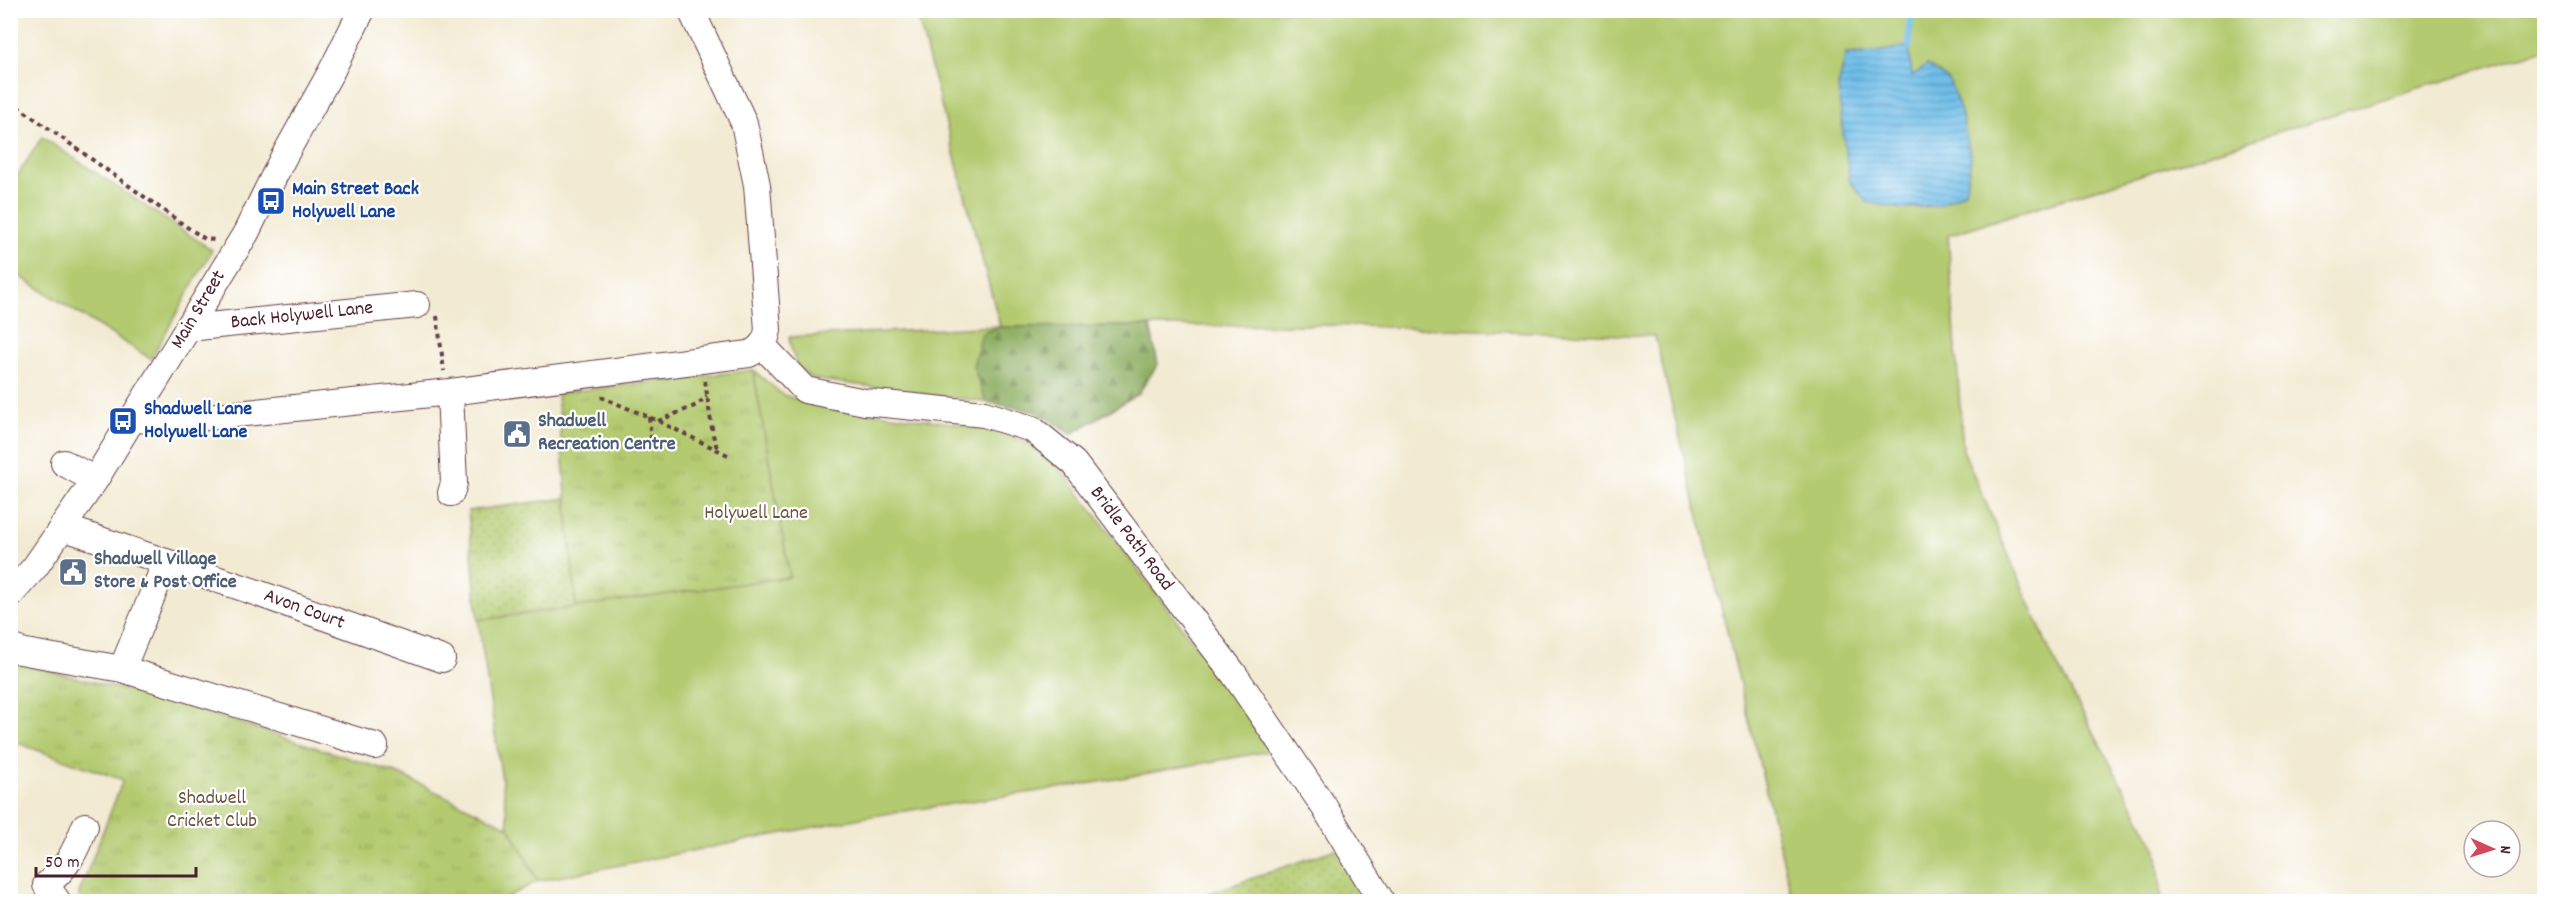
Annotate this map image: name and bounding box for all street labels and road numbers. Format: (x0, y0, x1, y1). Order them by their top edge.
street label: Main Street (165, 265, 233, 355)
street label: Back Holywell Lane (229, 295, 375, 337)
street label: Bridle Path Road (1082, 481, 1180, 597)
street label: Avon Court (260, 582, 348, 638)

